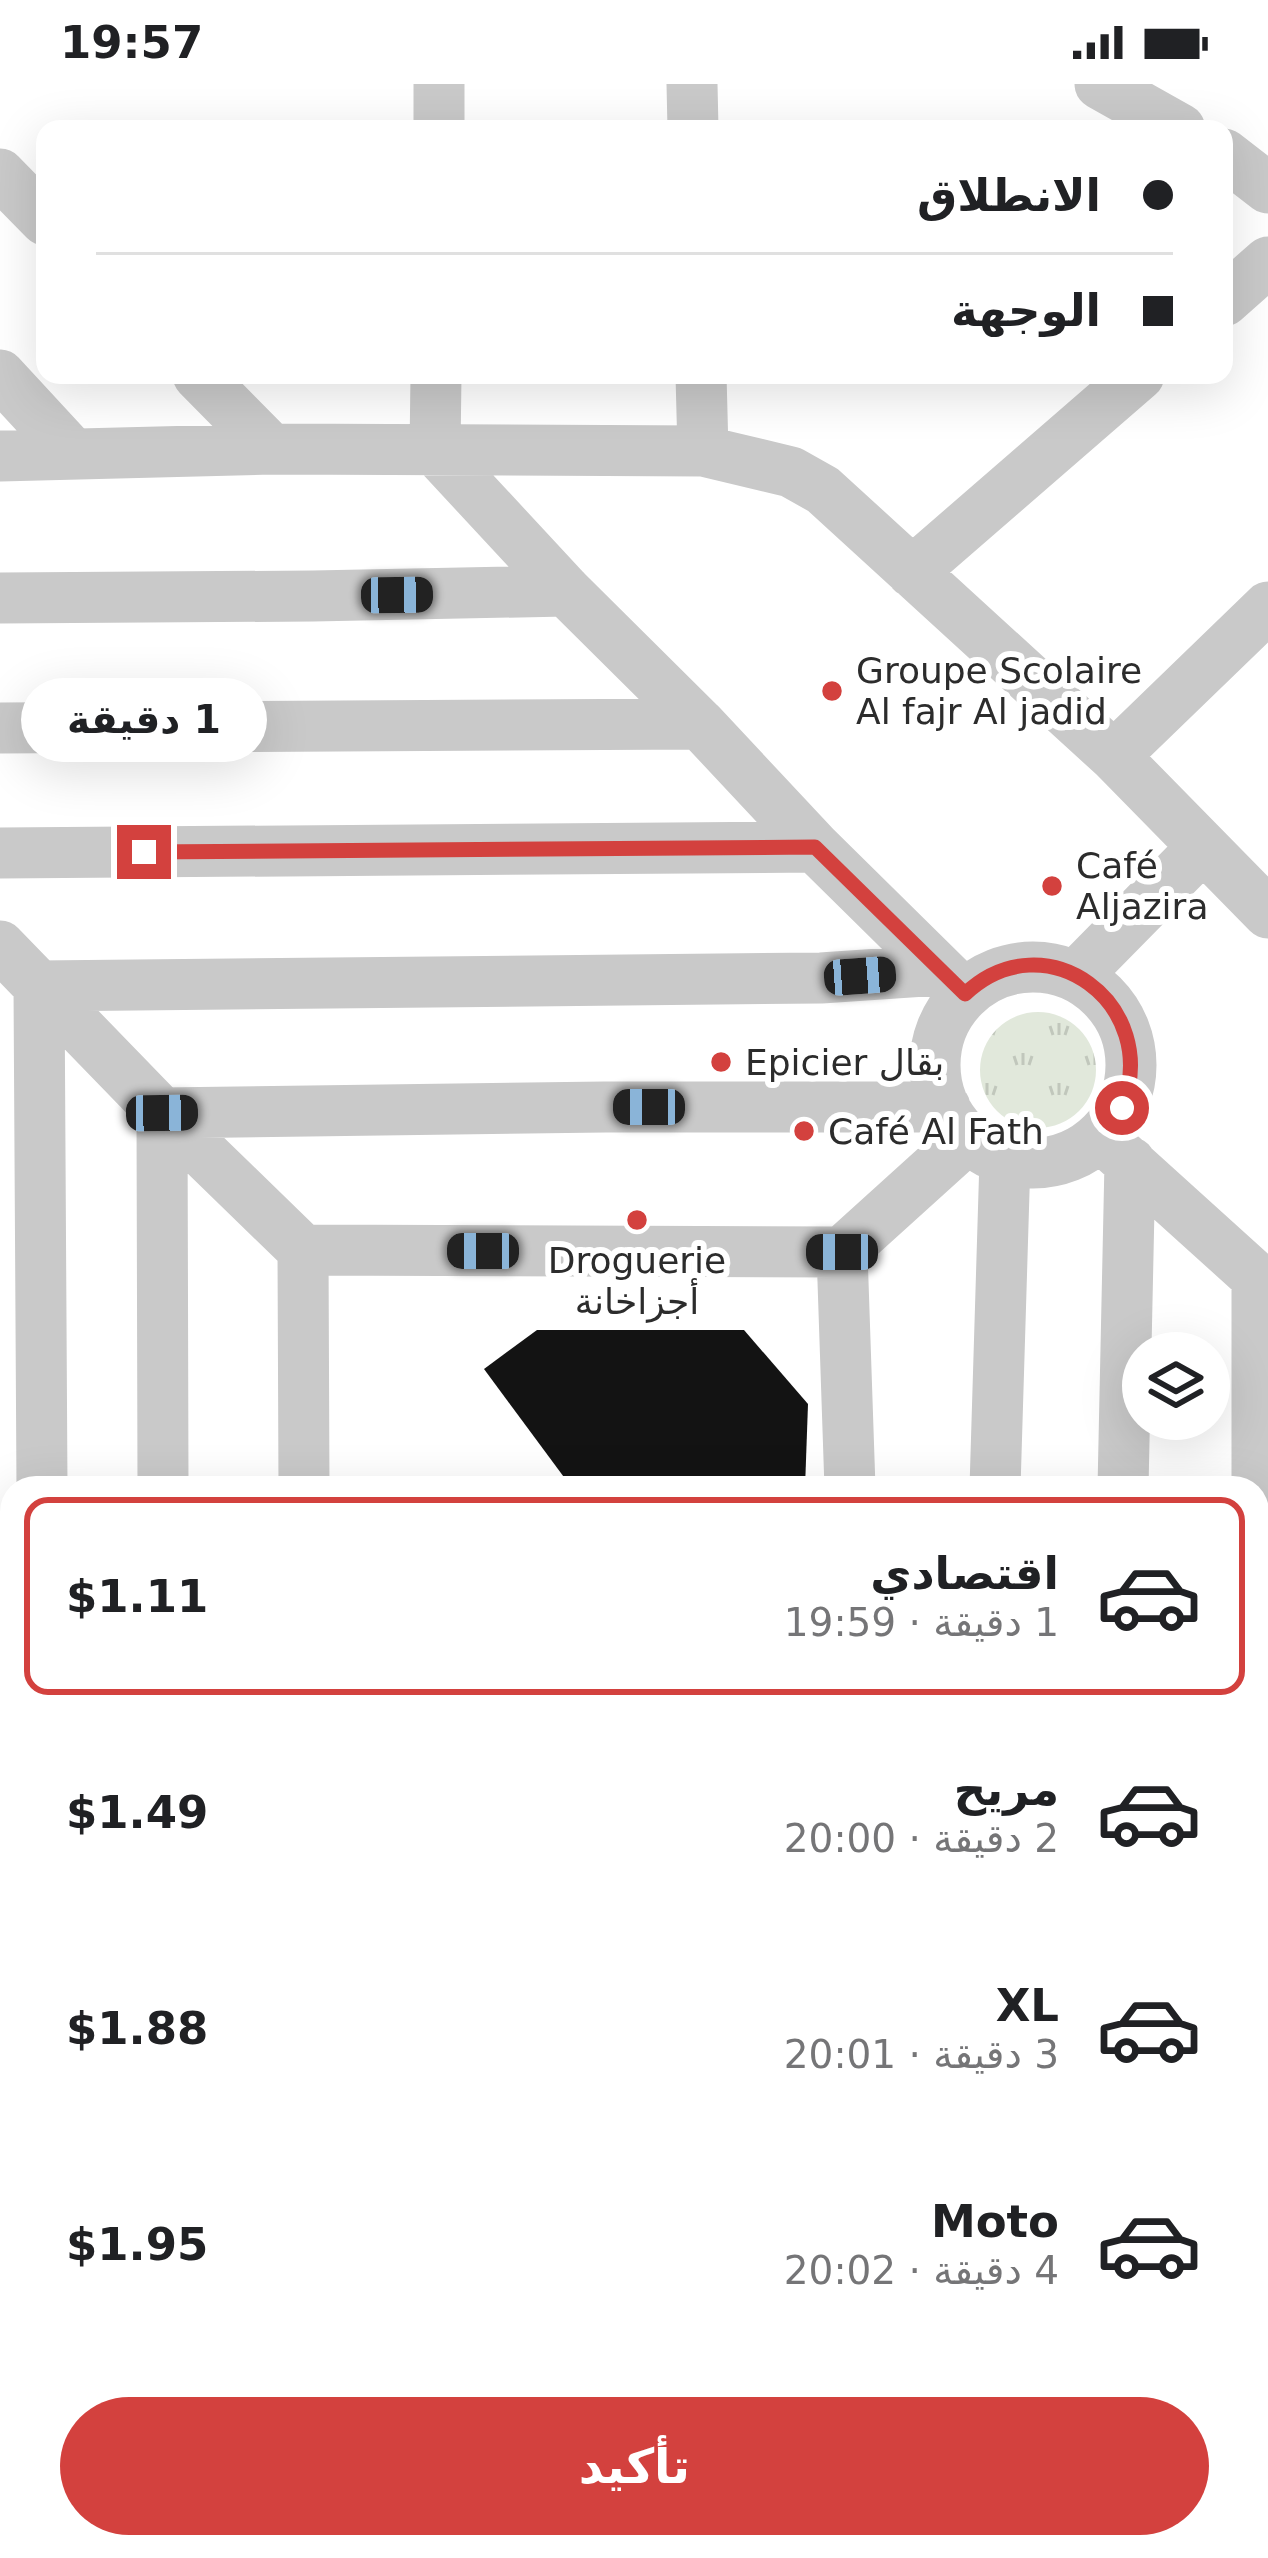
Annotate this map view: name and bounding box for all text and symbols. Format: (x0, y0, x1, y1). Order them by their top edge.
text: 19:57 (60, 16, 203, 69)
text: الانطلاق (917, 169, 1101, 222)
text: الوجهة (951, 284, 1101, 337)
car (361, 576, 433, 614)
place label: Groupe Scolaire Al fajr Al jadid (856, 650, 1142, 732)
callout: 1 دقيقة (21, 678, 267, 762)
marker: Groupe Scolaire Al fajr Al jadid (819, 678, 845, 704)
text: 1 دقيقة (67, 697, 221, 742)
route end (117, 825, 171, 879)
place label: Café Aljazira (1076, 845, 1208, 927)
marker: Café Aljazira (1039, 873, 1065, 899)
car (823, 956, 897, 996)
place label: Epicier بقال (745, 1042, 944, 1083)
marker: Epicier بقال (708, 1049, 734, 1075)
route start (1095, 1081, 1149, 1135)
car (613, 1089, 685, 1125)
car (126, 1094, 198, 1132)
place label: Café Al Fath (828, 1111, 1044, 1152)
marker: Café Al Fath (791, 1118, 817, 1144)
marker: Droguerie أجزاخانة (624, 1207, 650, 1233)
car (447, 1233, 519, 1269)
car (806, 1234, 878, 1270)
place label: Droguerie أجزاخانة (548, 1240, 726, 1323)
map controls (1122, 1332, 1230, 1440)
button: layers (1122, 1332, 1230, 1440)
icon: car (1095, 1542, 1203, 1650)
text: اقتصادي (870, 1547, 1059, 1600)
text: $1.11 (66, 1570, 208, 1623)
text: 1 دقيقة · 19:59 (784, 1600, 1059, 1645)
icon: car (1095, 1758, 1203, 1866)
text: مريح (954, 1763, 1059, 1816)
text: $1.49 (66, 1786, 208, 1839)
text: 2 دقيقة · 20:00 (784, 1816, 1059, 1861)
icon: car (1095, 1974, 1203, 2082)
text: XL (996, 1979, 1059, 2032)
text: $1.88 (66, 2002, 208, 2055)
text: 3 دقيقة · 20:01 (784, 2032, 1059, 2077)
icon: car (1095, 2190, 1203, 2298)
text: Moto (931, 2195, 1059, 2248)
text: $1.95 (66, 2218, 208, 2271)
text: 4 دقيقة · 20:02 (784, 2248, 1059, 2293)
button: تأكيد (60, 2397, 1209, 2535)

